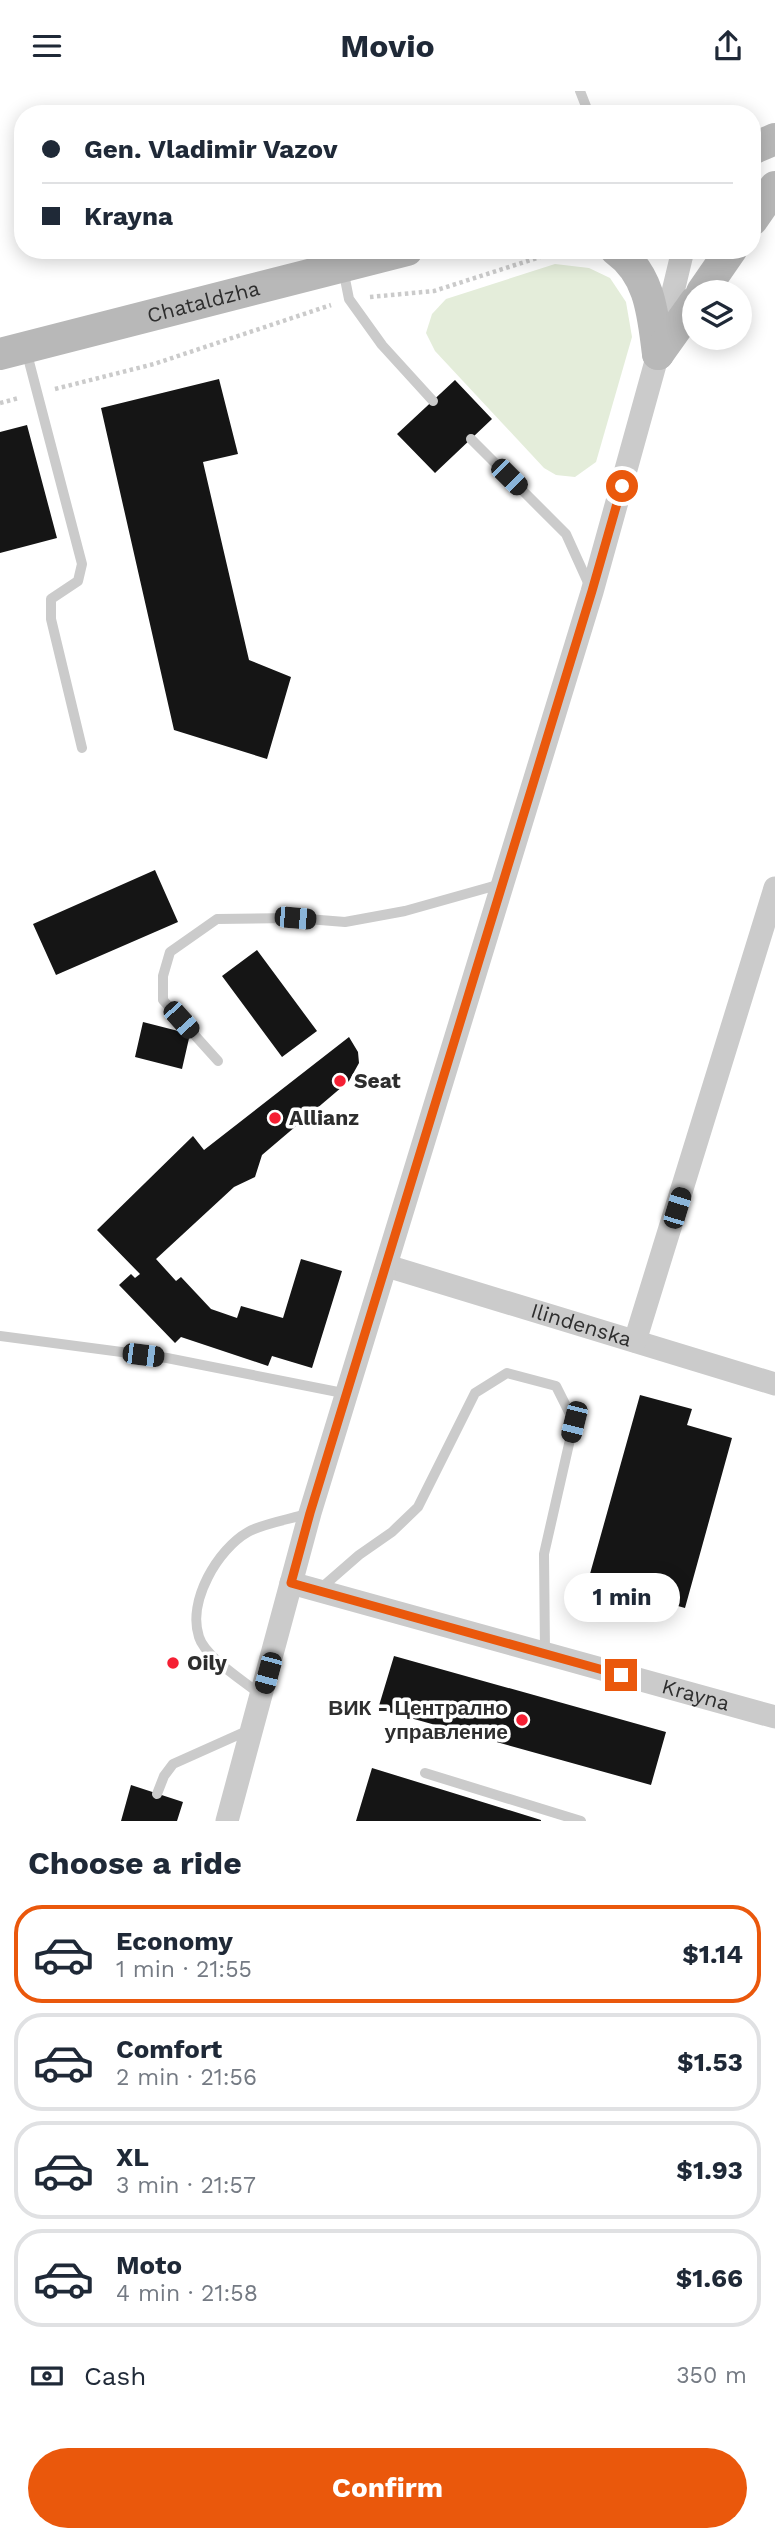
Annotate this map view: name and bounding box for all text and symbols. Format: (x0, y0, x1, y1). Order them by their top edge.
icon: menu (28, 27, 66, 65)
text: Movio (340, 27, 435, 65)
icon: share (709, 27, 747, 65)
text: Gen. Vladimir Vazov (84, 134, 338, 164)
text: Krayna (84, 201, 173, 231)
street label: Chataldzha (144, 275, 262, 328)
map controls (682, 280, 752, 350)
button: layers (682, 280, 752, 350)
car (487, 455, 532, 499)
route start (606, 470, 638, 502)
car (274, 906, 317, 930)
car (160, 997, 203, 1043)
place label: Seat (354, 1068, 401, 1093)
marker: Seat (332, 1073, 348, 1089)
place label: Allianz (289, 1105, 359, 1130)
marker: Allianz (267, 1110, 283, 1126)
car (661, 1185, 694, 1231)
street label: Ilindenska (528, 1297, 635, 1352)
car (121, 1342, 166, 1368)
car (559, 1399, 590, 1445)
callout: 1 min (563, 1573, 679, 1623)
text: 1 min (592, 1584, 652, 1611)
place label: Oily (187, 1650, 227, 1675)
car (253, 1650, 284, 1696)
marker: Oily (165, 1655, 181, 1671)
route end (605, 1659, 637, 1691)
street label: Krayna (659, 1673, 733, 1716)
place label: ВИК - Централно управление (328, 1695, 508, 1744)
marker: ВИК - Централно управление (514, 1712, 530, 1728)
text: Choose a ride (28, 1844, 242, 1882)
icon: car (32, 1923, 95, 1986)
text: Economy (116, 1926, 233, 1956)
text: $1.14 (682, 1939, 743, 1969)
text: 1 min · 21:55 (116, 1956, 252, 1983)
icon: car (32, 2031, 95, 2094)
text: Comfort (116, 2034, 222, 2064)
text: $1.53 (677, 2047, 743, 2077)
text: 2 min · 21:56 (116, 2064, 257, 2091)
icon: car (32, 2139, 95, 2202)
text: XL (116, 2142, 149, 2172)
text: $1.93 (676, 2155, 743, 2185)
text: 3 min · 21:57 (116, 2172, 256, 2199)
icon: car (32, 2247, 95, 2310)
text: Moto (116, 2250, 182, 2280)
text: $1.66 (676, 2263, 743, 2293)
text: 4 min · 21:58 (116, 2280, 258, 2307)
icon: cash (28, 2357, 66, 2395)
text: Cash (84, 2361, 146, 2391)
text: 350 m (676, 2362, 747, 2389)
button: Confirm (28, 2448, 747, 2528)

